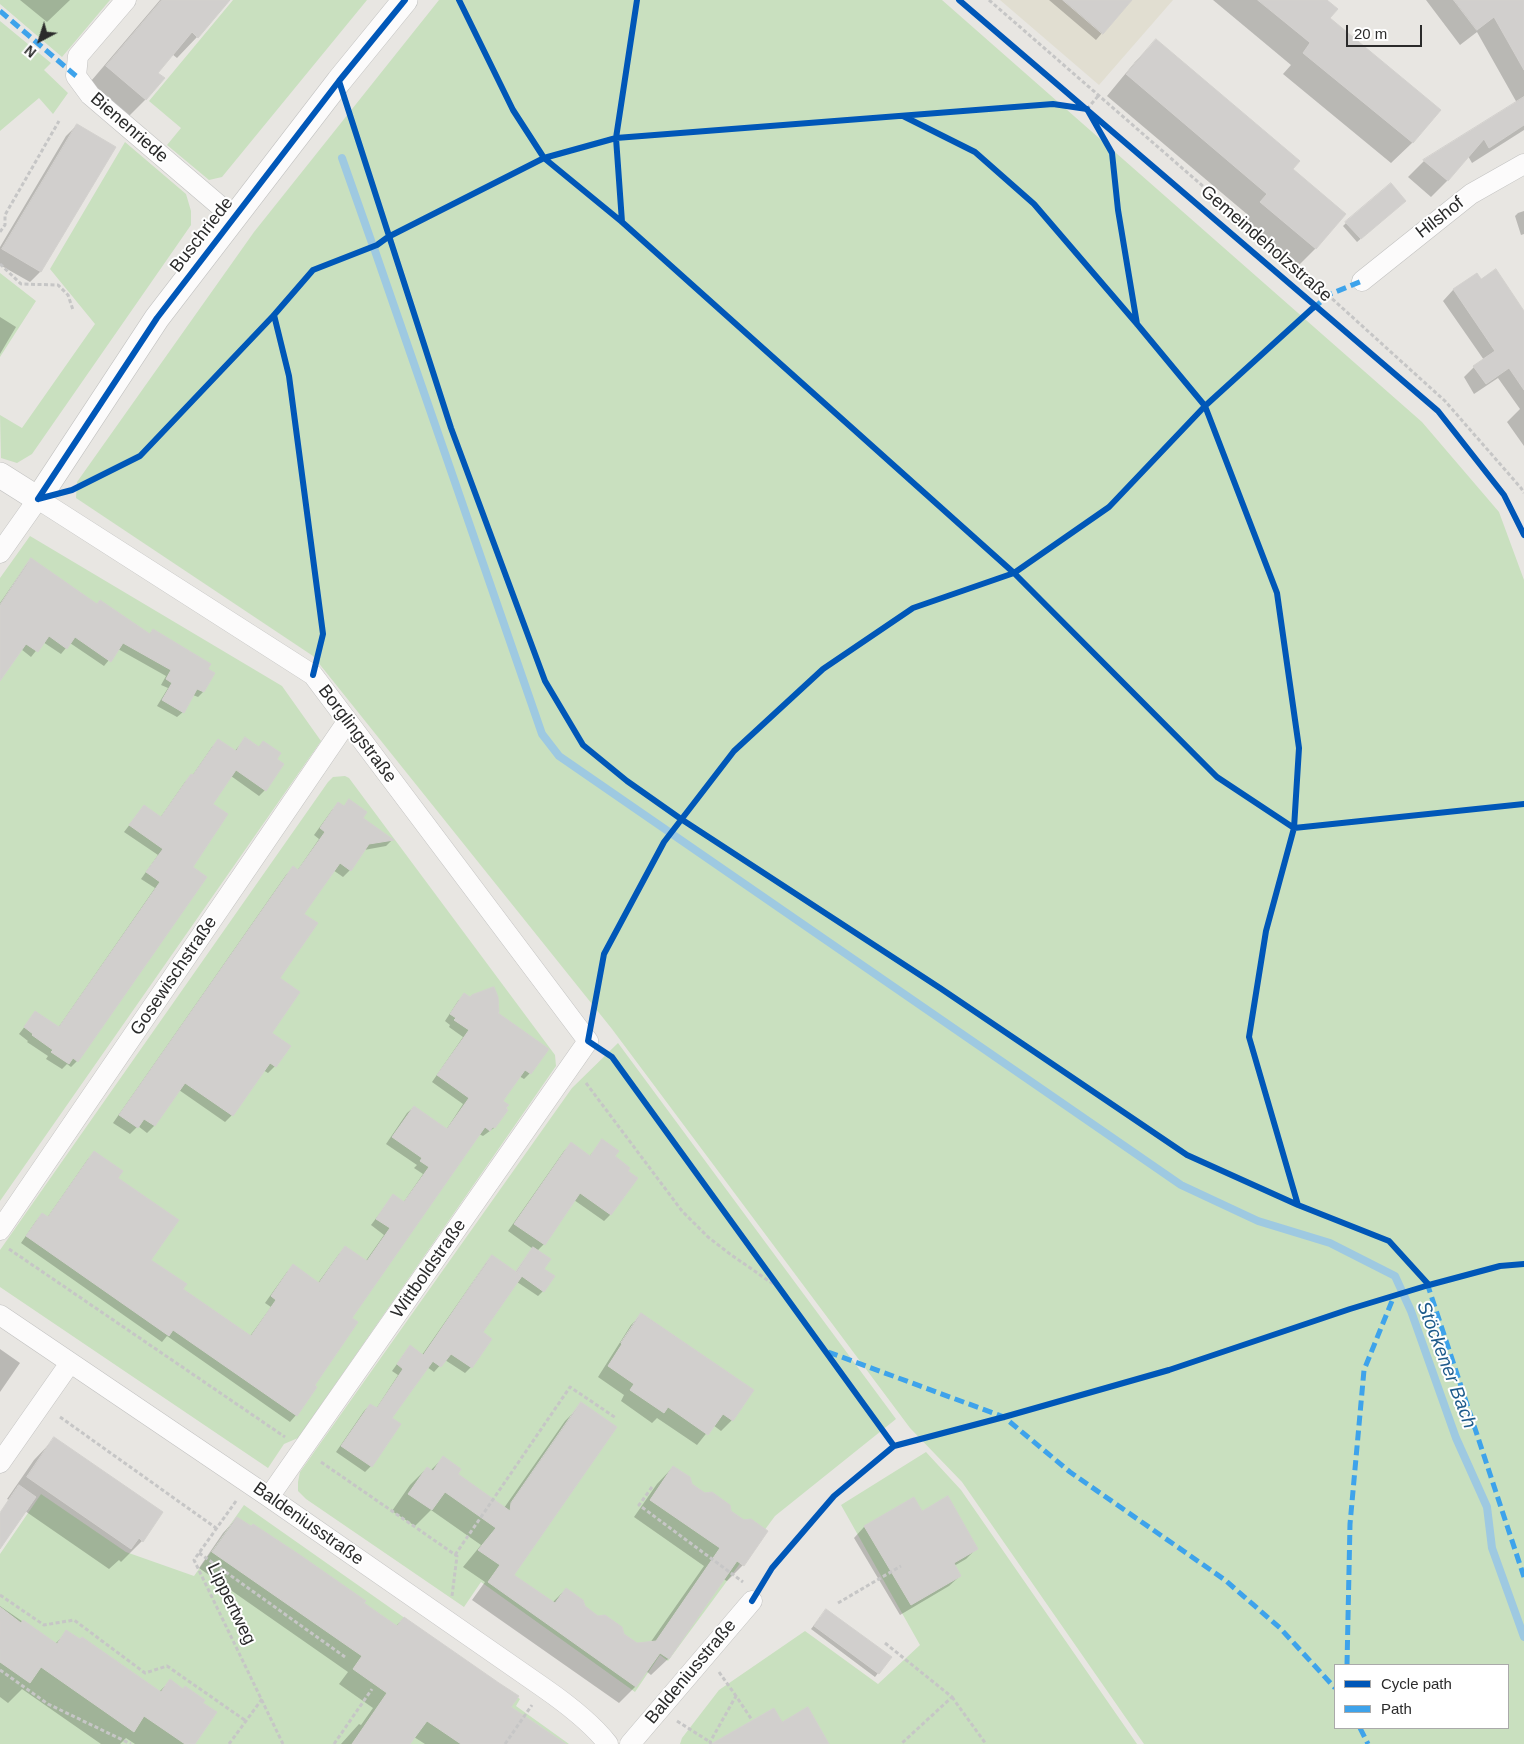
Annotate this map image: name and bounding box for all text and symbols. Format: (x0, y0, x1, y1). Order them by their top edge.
north arrow (15, 15, 65, 65)
scale bar (1349, 15, 1425, 47)
text: 20 m (1354, 25, 1387, 42)
text: N (21, 42, 39, 61)
street label: Bienenriede (86, 88, 172, 168)
street label: Gemeindeholzstraße (1196, 181, 1336, 307)
street label: Buschriede (166, 193, 238, 277)
street label: Hilshof (1412, 193, 1468, 243)
street label: Borglingstraße (313, 681, 401, 787)
street label: Gosewischstraße (126, 912, 222, 1040)
street label: Wittboldstraße (387, 1215, 471, 1323)
water label: Stöckener Bach (1411, 1298, 1481, 1432)
street label: Baldeniusstraße (249, 1478, 367, 1570)
street label: Lippertweg (202, 1560, 260, 1648)
street label: Baldeniusstraße (641, 1615, 741, 1729)
legend (1334, 1664, 1509, 1729)
text: Cycle path (1381, 1675, 1452, 1692)
text: Path (1381, 1700, 1412, 1717)

